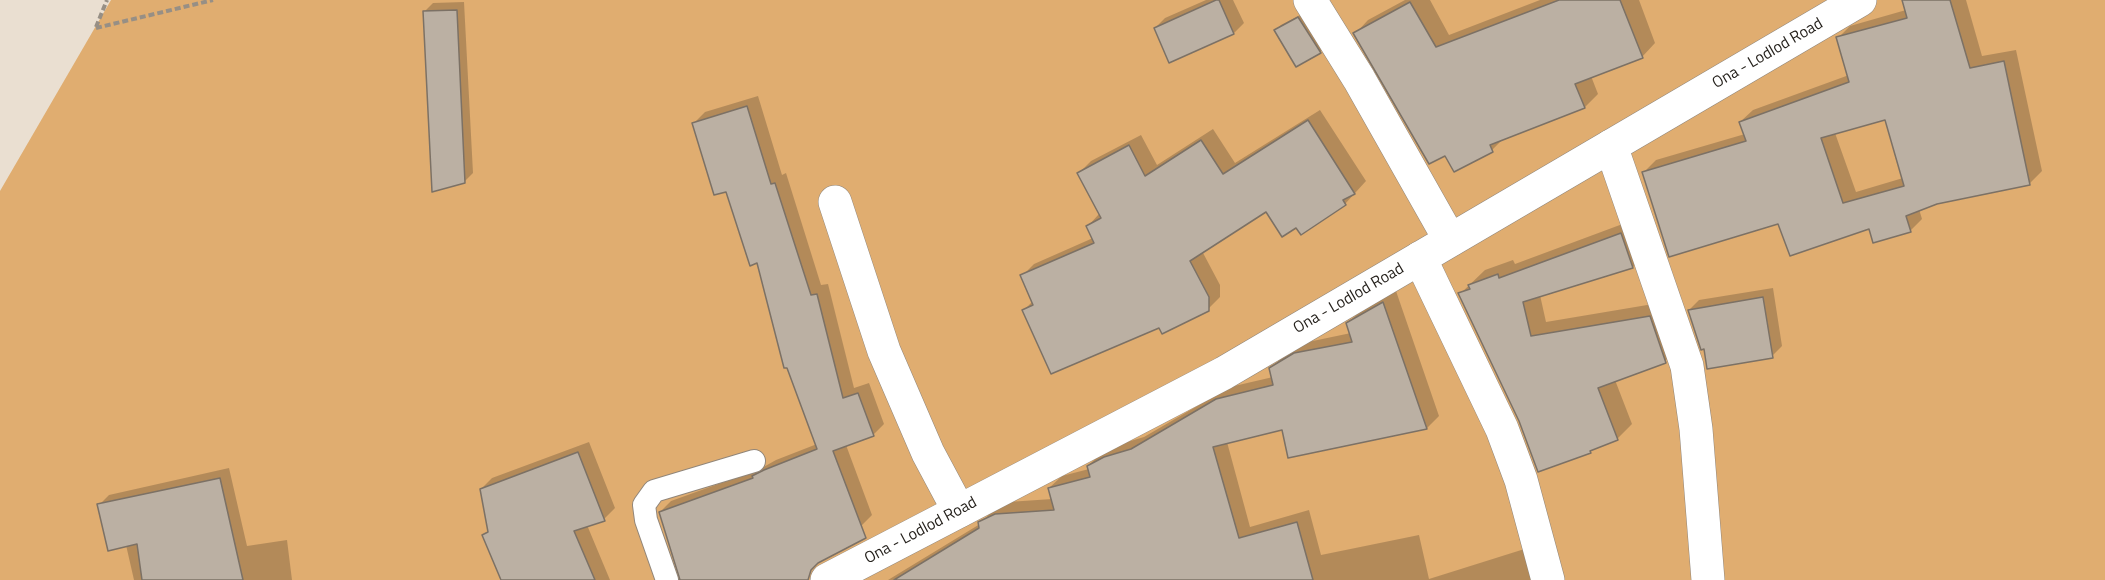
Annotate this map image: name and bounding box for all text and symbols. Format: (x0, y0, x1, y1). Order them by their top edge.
street label: Ona - Lodlod Road (1709, 15, 1827, 93)
street label: Ona - Lodlod Road (1290, 260, 1408, 338)
street label: Ona - Lodlod Road (862, 493, 980, 569)

